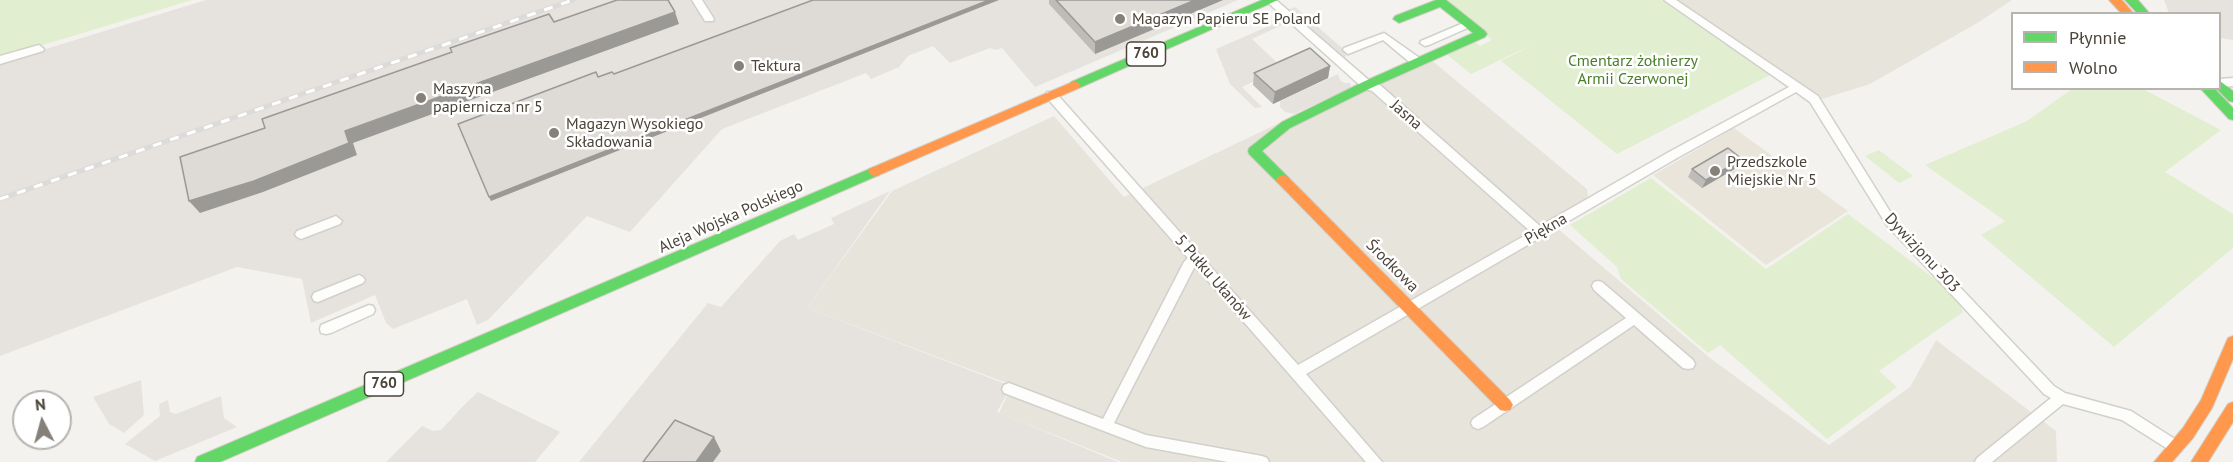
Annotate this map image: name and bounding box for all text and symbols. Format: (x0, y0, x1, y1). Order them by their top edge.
place label: Magazyn Papieru SE Poland (1132, 9, 1321, 29)
marker: Magazyn Papieru SE Poland (1113, 12, 1127, 26)
legend (2011, 12, 2221, 90)
text: Płynnie (2069, 26, 2126, 49)
road number: 760 (1126, 42, 1166, 66)
park label: Cmentarz żołnierzy Armii Czerwonej (1568, 51, 1698, 89)
place label: Tektura (751, 56, 801, 76)
text: Wolno (2069, 56, 2118, 79)
marker: Tektura (732, 59, 746, 73)
place label: Maszyna papiernicza nr 5 (433, 79, 543, 117)
marker: Maszyna papiernicza nr 5 (414, 91, 428, 105)
street label: Jasna (1386, 96, 1426, 134)
place label: Magazyn Wysokiego Składowania (566, 114, 703, 152)
marker: Magazyn Wysokiego Składowania (547, 126, 561, 140)
place label: Przedszkole Miejskie Nr 5 (1727, 152, 1817, 190)
marker: Przedszkole Miejskie Nr 5 (1708, 164, 1722, 178)
street label: Aleja Wojska Polskiego (656, 176, 806, 258)
street label: Piękna (1521, 209, 1571, 249)
street label: Dywizjonu 303 (1880, 209, 1964, 297)
street label: 5 Pułku Ułanów (1171, 231, 1255, 325)
street label: Środkowa (1362, 236, 1422, 296)
road number: 760 (364, 372, 404, 396)
north arrow (12, 390, 72, 450)
text: N (34, 394, 47, 415)

